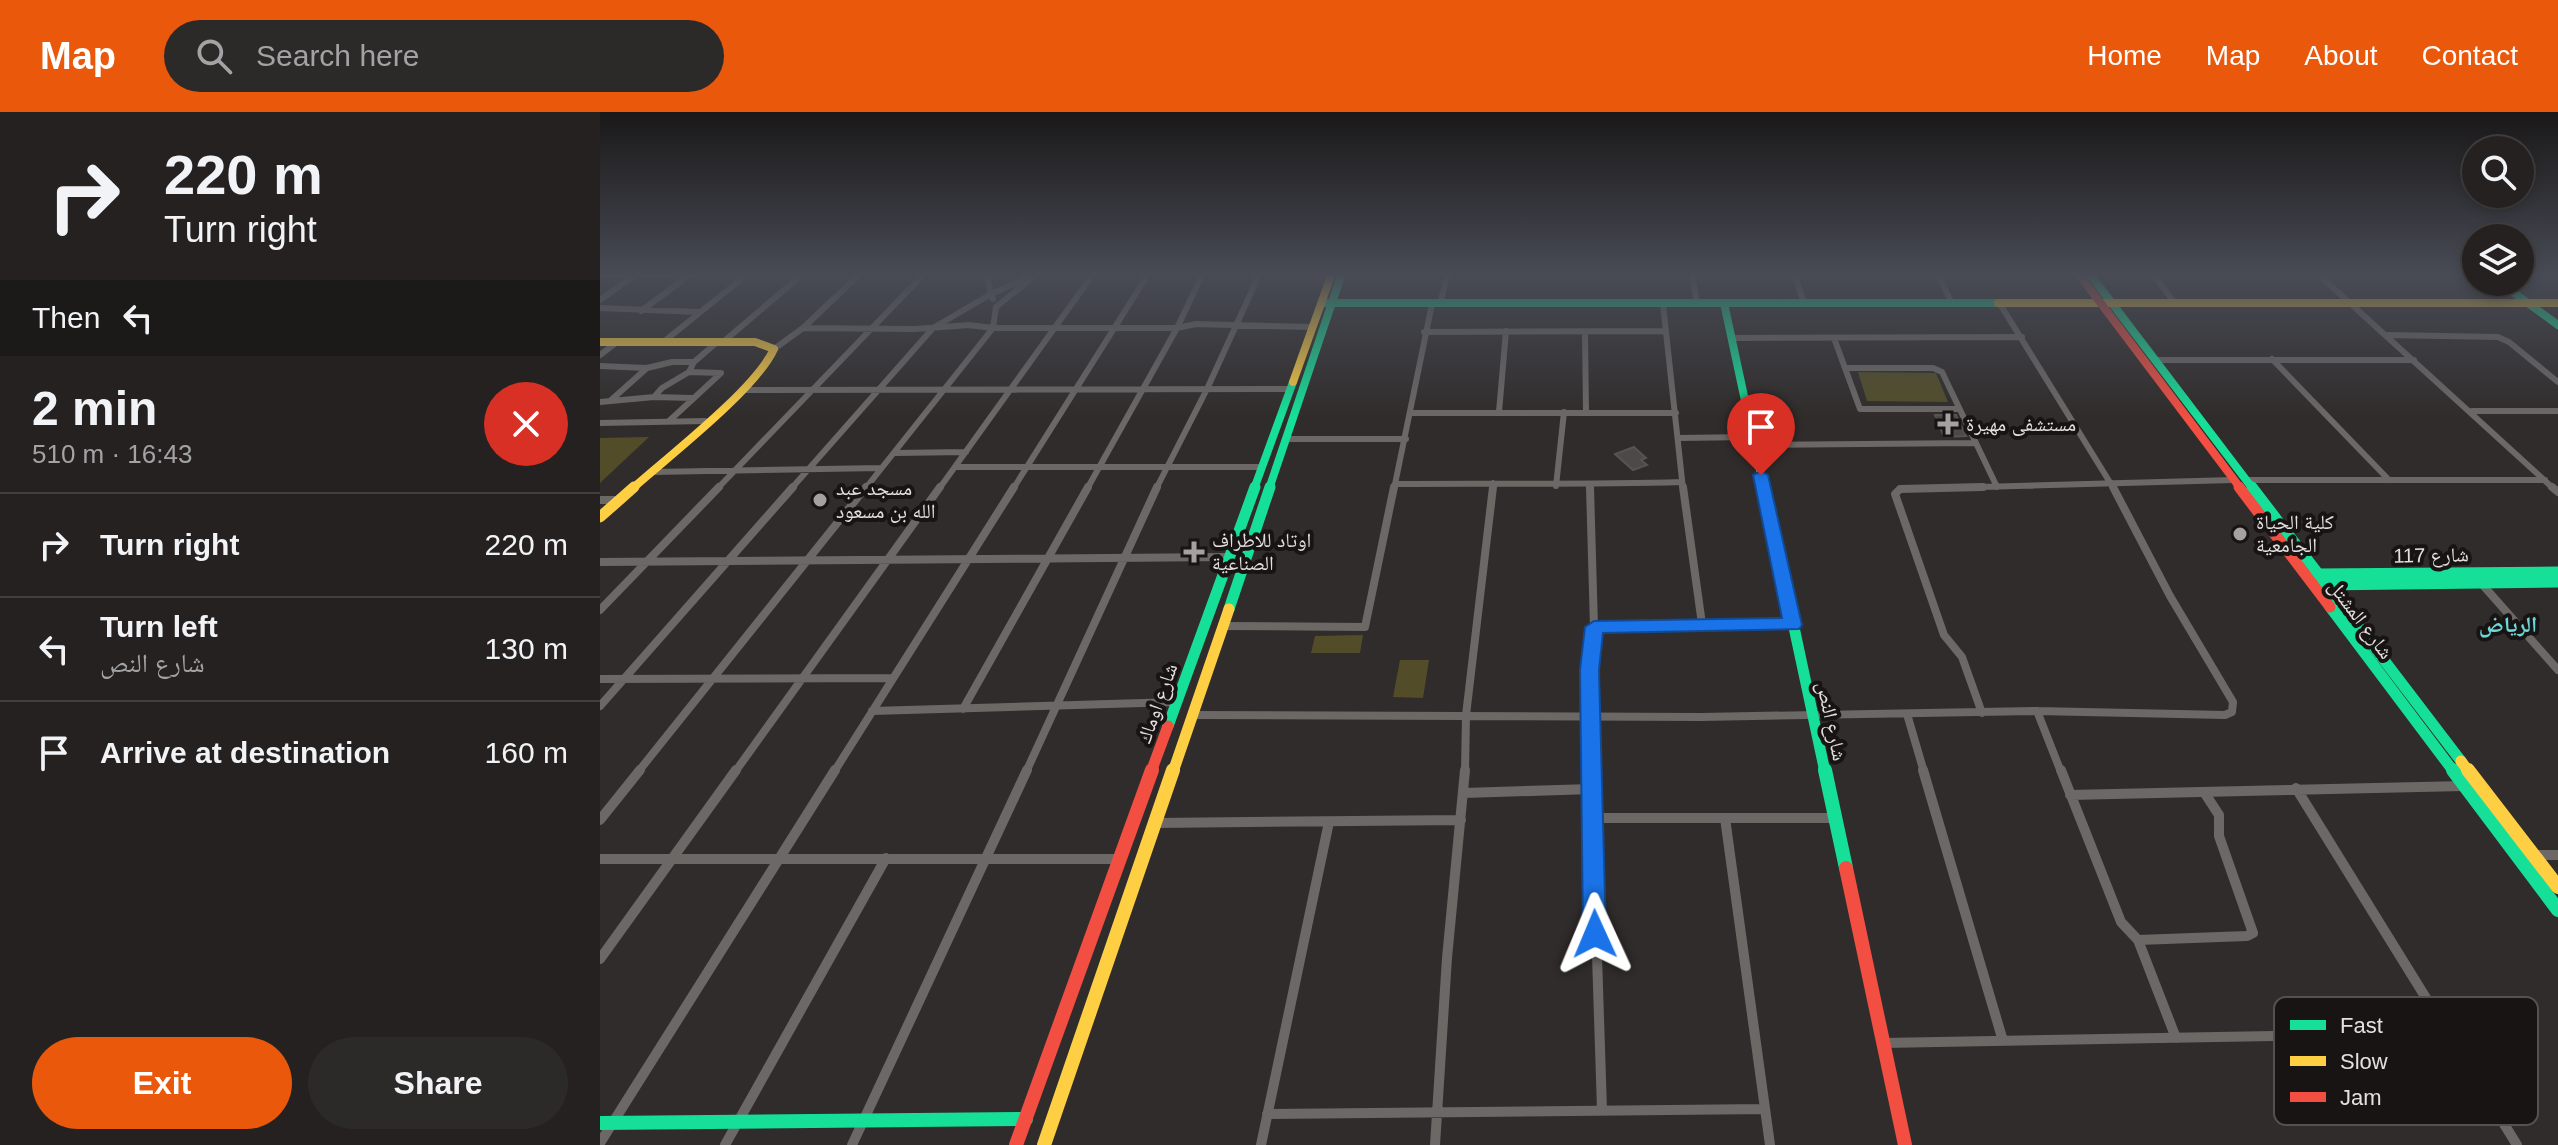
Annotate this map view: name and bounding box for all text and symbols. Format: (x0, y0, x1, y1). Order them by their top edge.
search box (164, 20, 724, 92)
icon: search (192, 34, 236, 78)
text: Map (40, 35, 116, 77)
text: Search here (256, 39, 419, 72)
text: Home (2087, 40, 2162, 71)
text: Map (2206, 40, 2260, 71)
text: About (2304, 40, 2378, 71)
text: Contact (2422, 40, 2518, 71)
map controls (2462, 136, 2534, 296)
button: search (2462, 136, 2534, 208)
text: 220 m (164, 143, 323, 206)
icon: right (32, 144, 136, 248)
text: Turn right (164, 209, 317, 250)
button: layers (2462, 224, 2534, 296)
icon: left (116, 296, 160, 340)
text: Then (32, 301, 100, 334)
text: 2 min (32, 382, 157, 435)
button: close (484, 382, 568, 466)
pin (1727, 393, 1795, 475)
icon: arrive (1739, 405, 1783, 449)
marker: مستشفى مهيرة (1937, 413, 1959, 435)
place label: مستشفى مهيرة (1966, 413, 2076, 436)
text: 510 m · 16:43 (32, 439, 192, 469)
place label: مسجد عبد الله بن مسعود (836, 477, 936, 523)
marker: مسجد عبد الله بن مسعود (811, 491, 829, 509)
place label: كلية الحياة الجامعية (2256, 511, 2334, 556)
icon: right (32, 523, 76, 567)
marker: كلية الحياة الجامعية (2231, 525, 2249, 543)
text: Turn right (100, 528, 239, 561)
text: 220 m (485, 528, 568, 561)
place label: اوتاد للاطراف الصناعية (1212, 529, 1311, 574)
marker: اوتاد للاطراف الصناعية (1183, 541, 1205, 563)
street label: شارع 117 (2393, 543, 2469, 569)
street label: شارع المشتل (2323, 575, 2398, 664)
text: Turn left (100, 610, 218, 643)
district label: الرياض (2479, 612, 2537, 638)
icon: left (32, 627, 76, 671)
text: 130 m (485, 632, 568, 665)
text: شارع النص (100, 648, 205, 678)
street label: شارع اوماك (1132, 660, 1183, 746)
street label: شارع النص (1811, 679, 1851, 763)
icon: arrive (32, 731, 76, 775)
text: Arrive at destination (100, 736, 390, 769)
text: 160 m (485, 736, 568, 769)
position arrow (1553, 892, 1637, 976)
legend (2274, 997, 2538, 1125)
text: Fast (2340, 1013, 2383, 1038)
button: Exit (32, 1037, 292, 1129)
button: Share (308, 1037, 568, 1129)
text: Slow (2340, 1049, 2388, 1074)
text: Jam (2340, 1085, 2382, 1110)

